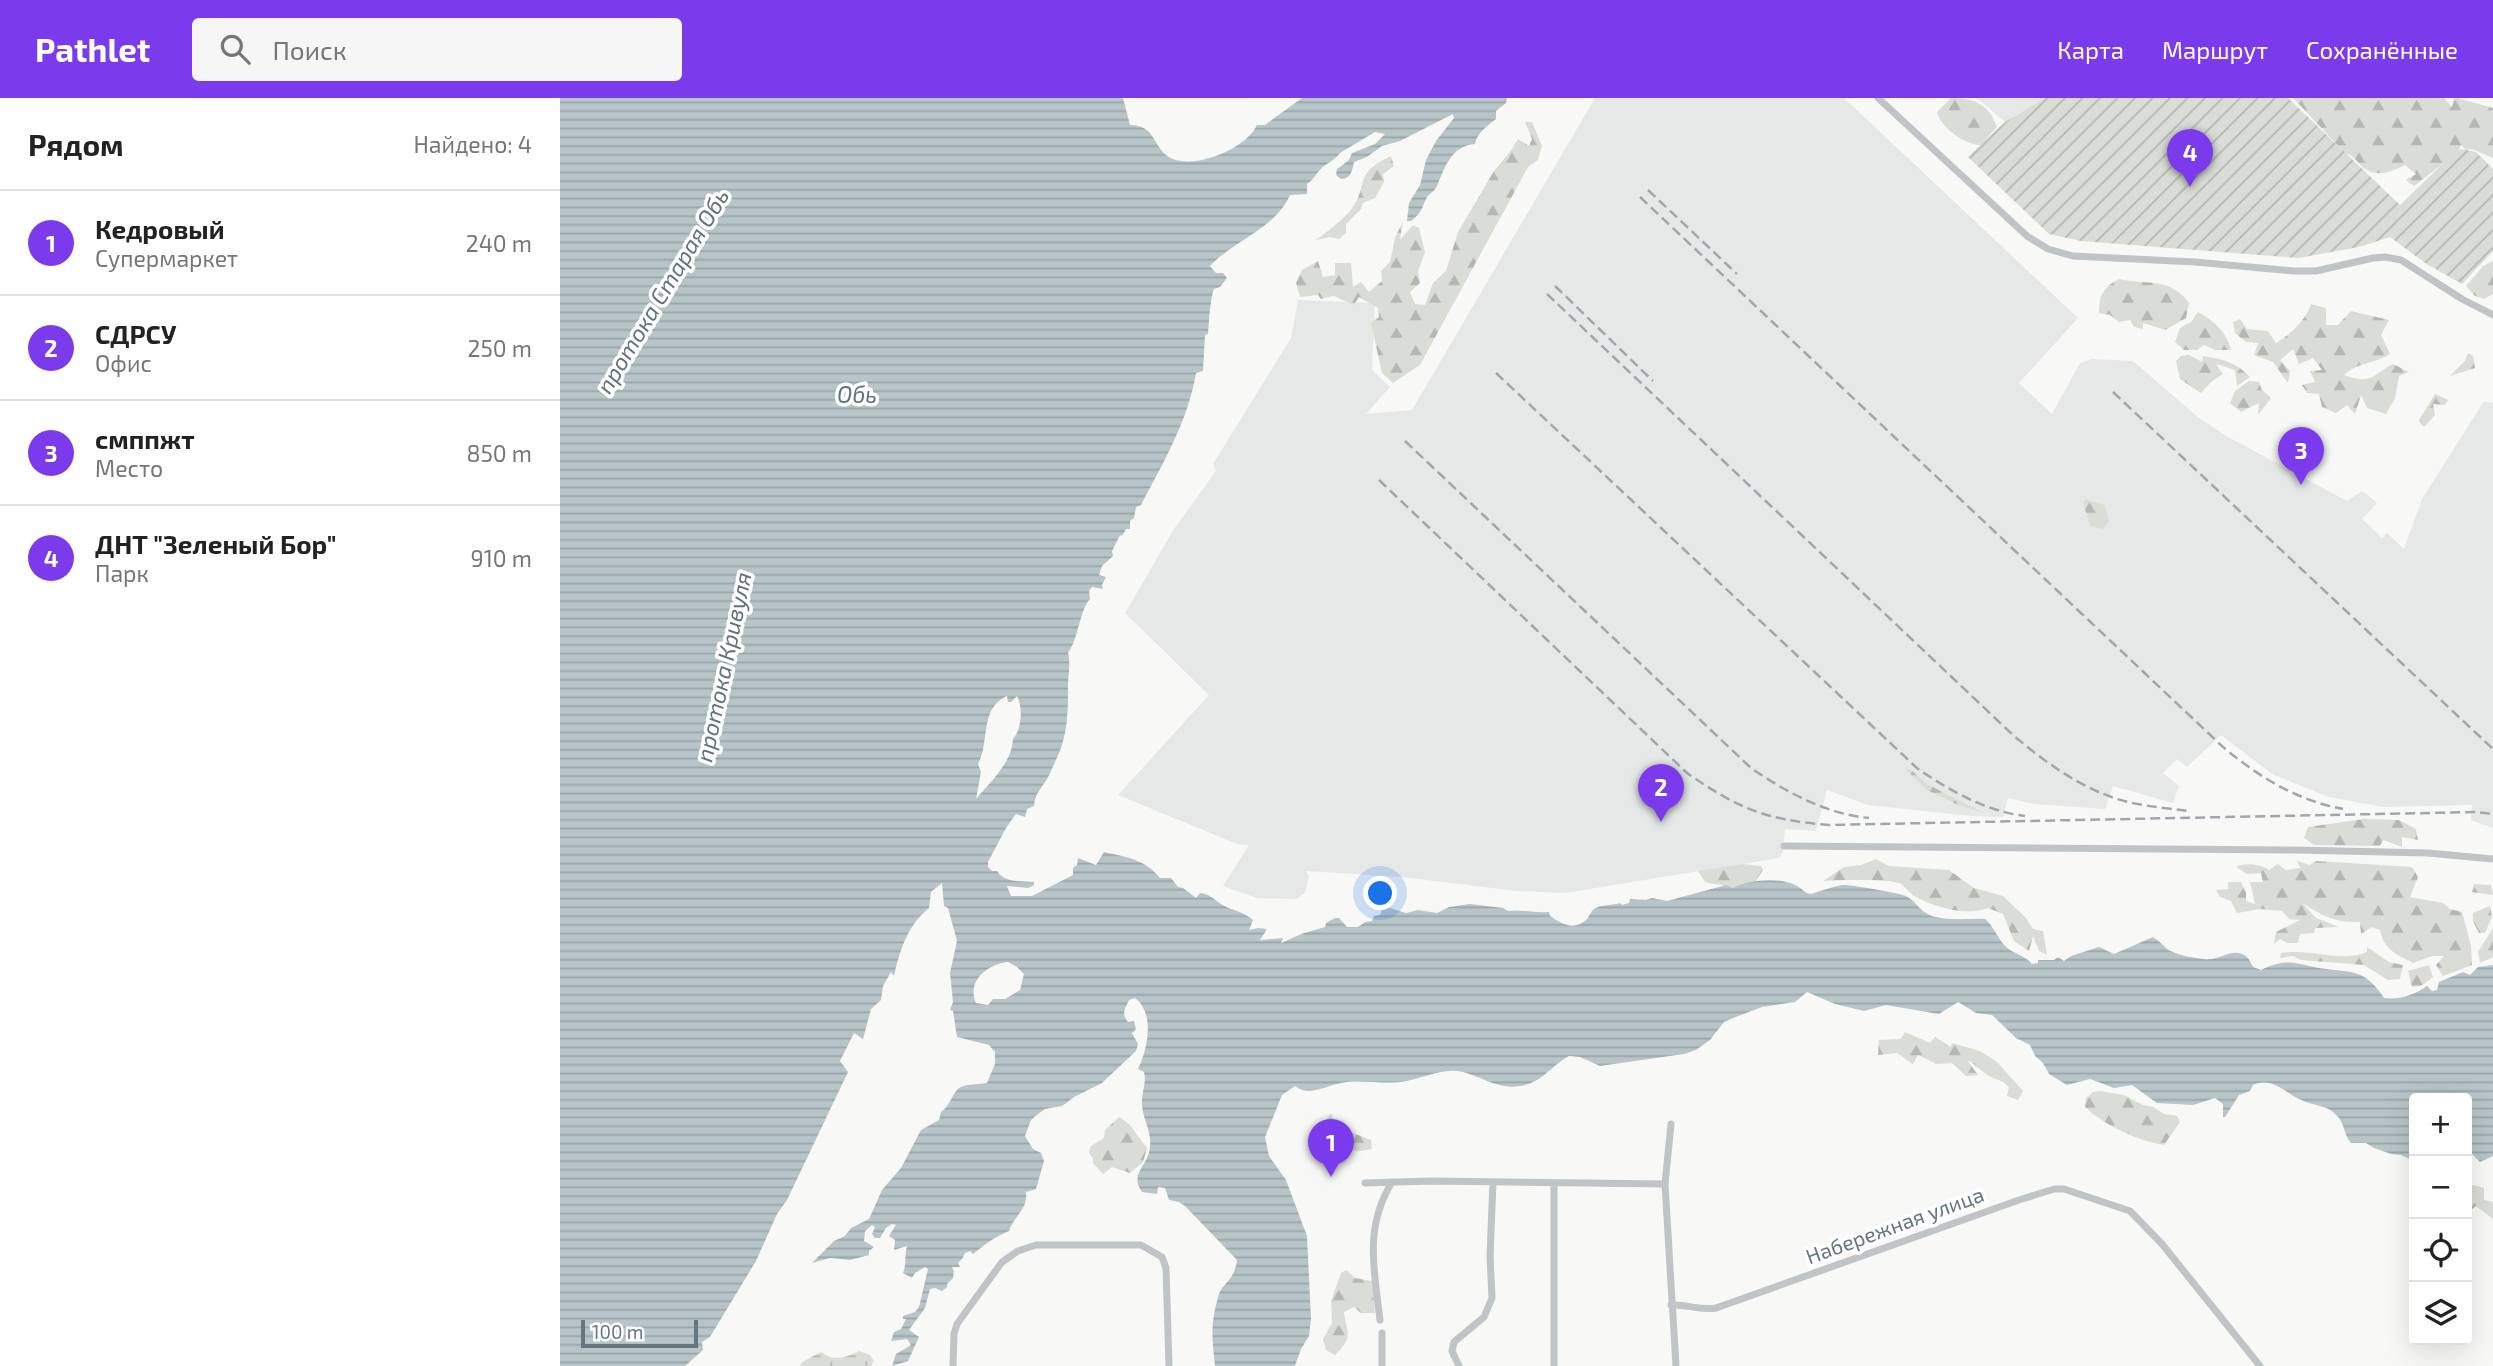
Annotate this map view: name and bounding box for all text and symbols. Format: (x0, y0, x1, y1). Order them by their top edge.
search box (192, 18, 682, 81)
text: Pathlet (35, 29, 150, 69)
icon: search (216, 30, 254, 68)
text: Поиск (272, 34, 347, 65)
text: Карта (2057, 35, 2124, 64)
text: Маршрут (2162, 35, 2268, 64)
text: Сохранённые (2306, 35, 2458, 64)
text: Рядом (28, 126, 124, 162)
pin: 4 (2167, 129, 2213, 187)
text: Найдено: 4 (413, 130, 532, 158)
water label: протока Старая Обь (590, 183, 734, 398)
text: Кедровый (95, 213, 225, 244)
text: 1 (46, 229, 56, 257)
text: 240 m (466, 229, 532, 257)
text: Супермаркет (95, 244, 238, 272)
text: СДРСУ (95, 318, 176, 349)
text: 2 (44, 334, 58, 362)
text: 250 m (468, 334, 532, 362)
text: Офис (95, 349, 152, 377)
water label: Обь (837, 380, 877, 408)
text: смппжт (95, 423, 195, 454)
pin: 3 (2278, 427, 2324, 485)
text: 3 (44, 439, 58, 467)
text: 850 m (467, 439, 532, 467)
text: Место (95, 454, 163, 482)
text: ДНТ "Зеленый Бор" (95, 528, 336, 559)
text: 4 (44, 544, 58, 572)
text: 910 m (471, 544, 532, 572)
text: Парк (95, 559, 149, 587)
water label: протока Кривуля (689, 569, 757, 764)
pin: 2 (1638, 764, 1684, 822)
your location (1363, 876, 1397, 910)
map controls (2409, 1093, 2472, 1345)
button: + (2409, 1093, 2472, 1156)
pin: 1 (1308, 1119, 1354, 1177)
button: − (2409, 1156, 2472, 1219)
street label: Набережная улица (1802, 1181, 1987, 1269)
button: locate (2409, 1219, 2472, 1282)
button: layers (2409, 1282, 2472, 1345)
scale bar (581, 1317, 698, 1349)
text: 100 m (592, 1320, 643, 1343)

